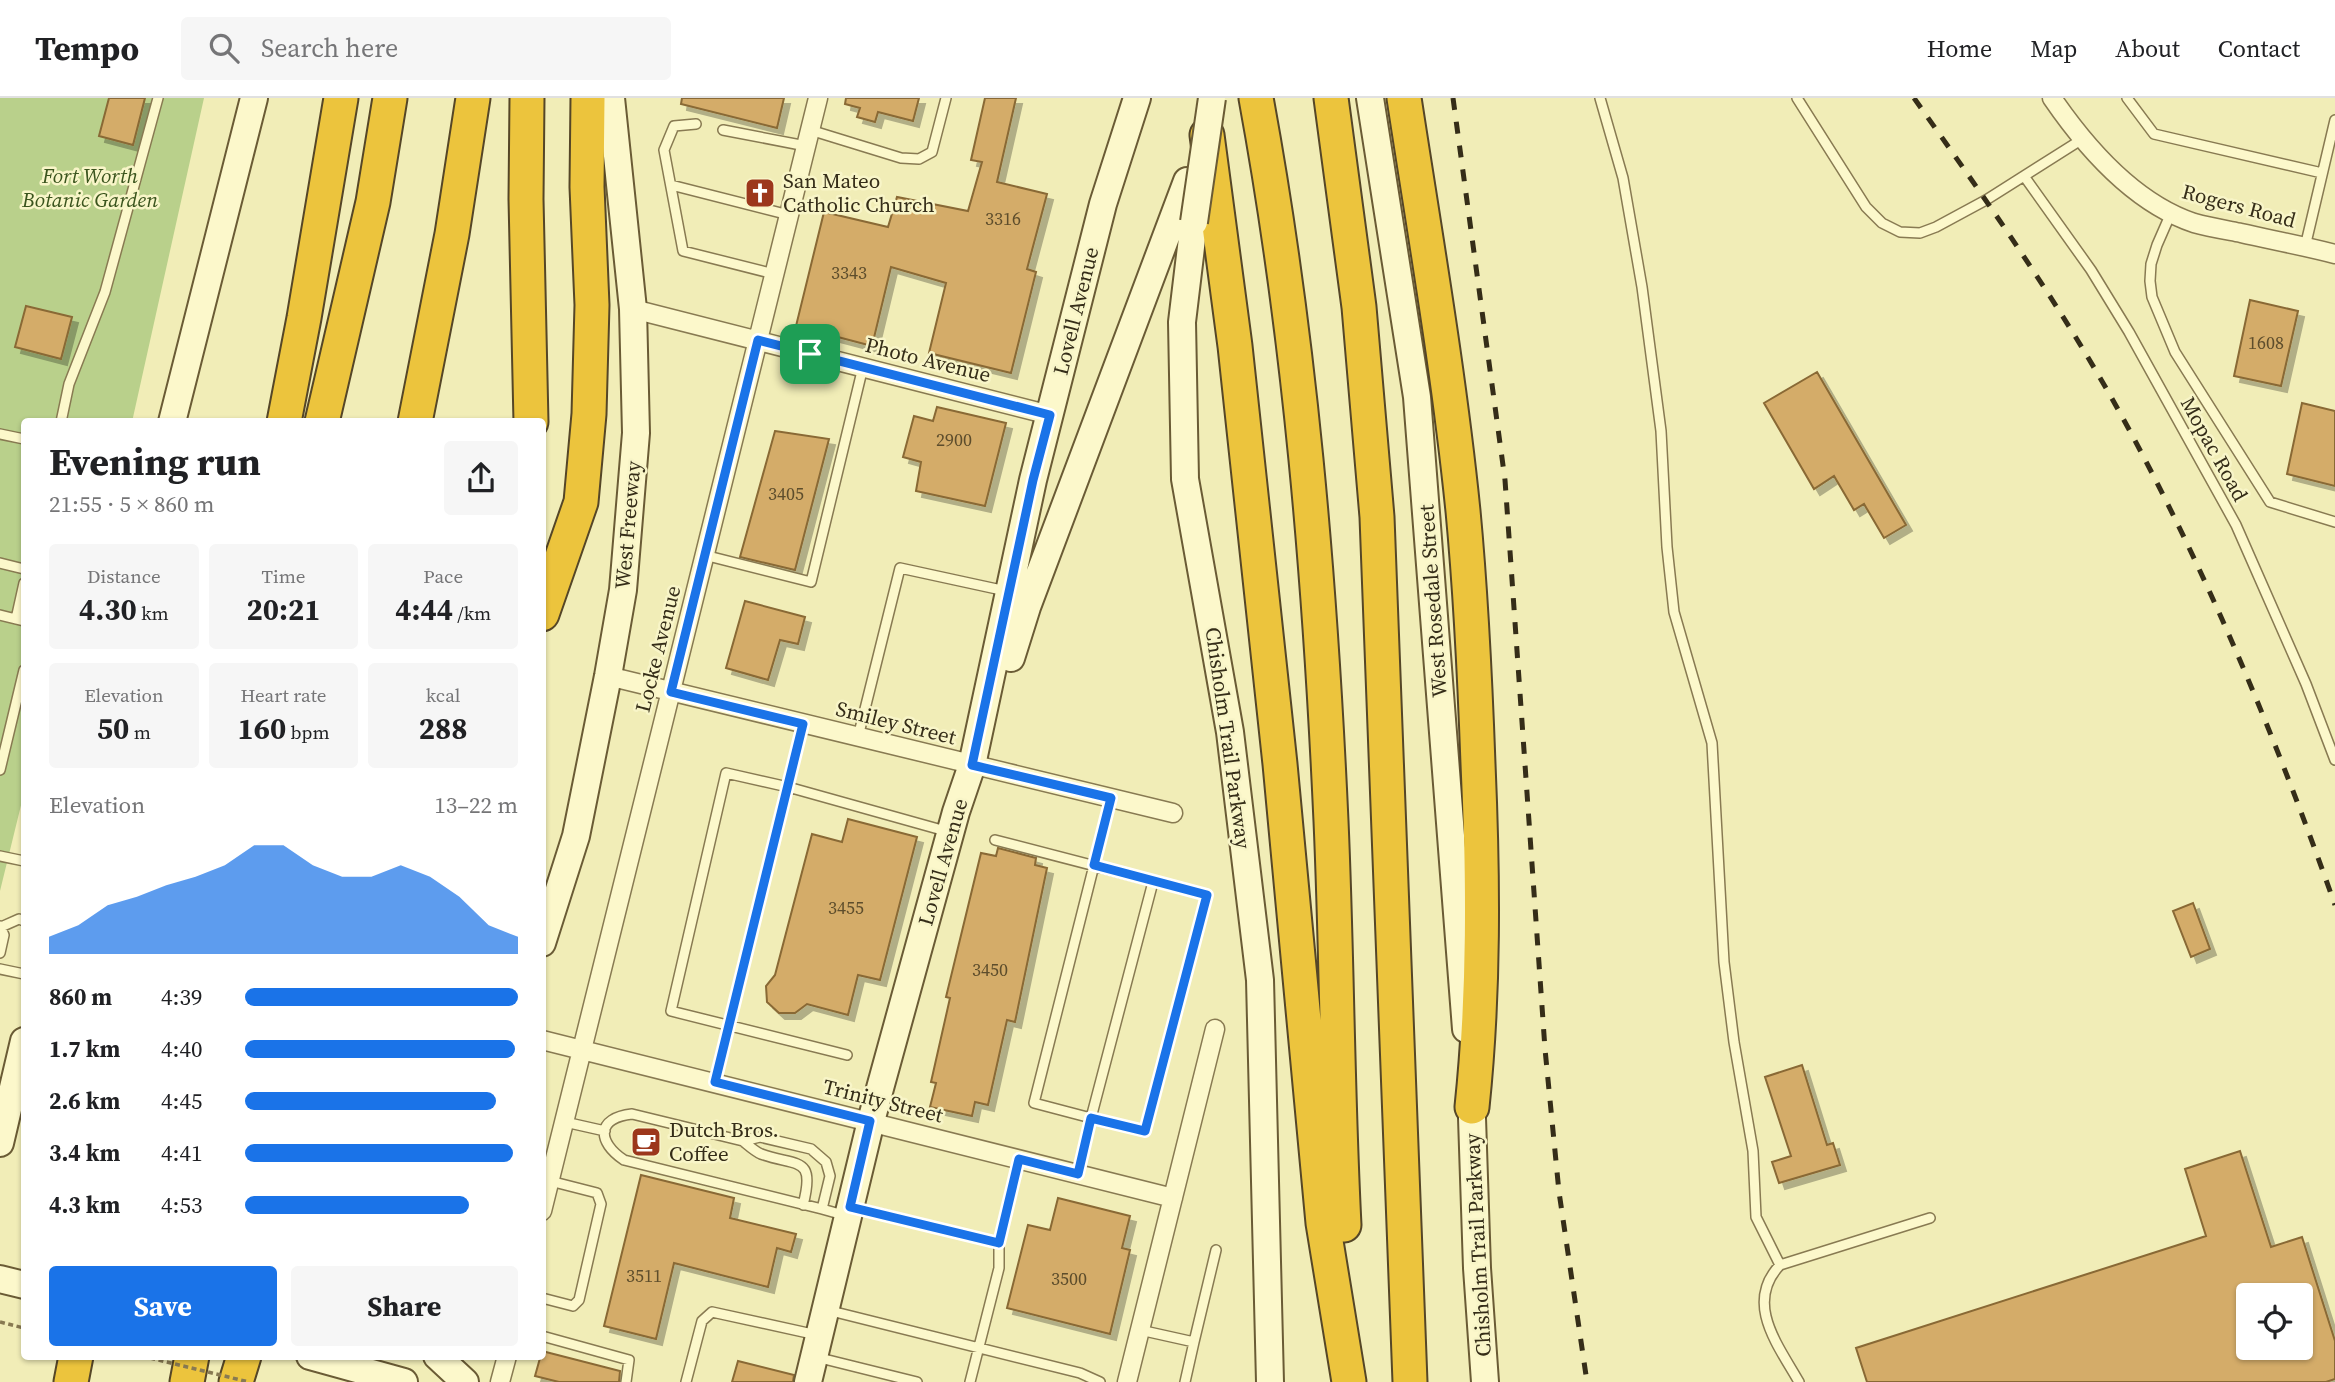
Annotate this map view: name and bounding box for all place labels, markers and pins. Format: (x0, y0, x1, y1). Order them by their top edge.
place label: San Mateo Catholic Church (783, 166, 935, 219)
church icon: San Mateo Catholic Church (743, 176, 777, 210)
pin (780, 324, 840, 384)
place label: Dutch Bros. Coffee (669, 1115, 779, 1168)
cafe icon: Dutch Bros. Coffee (629, 1125, 663, 1159)

